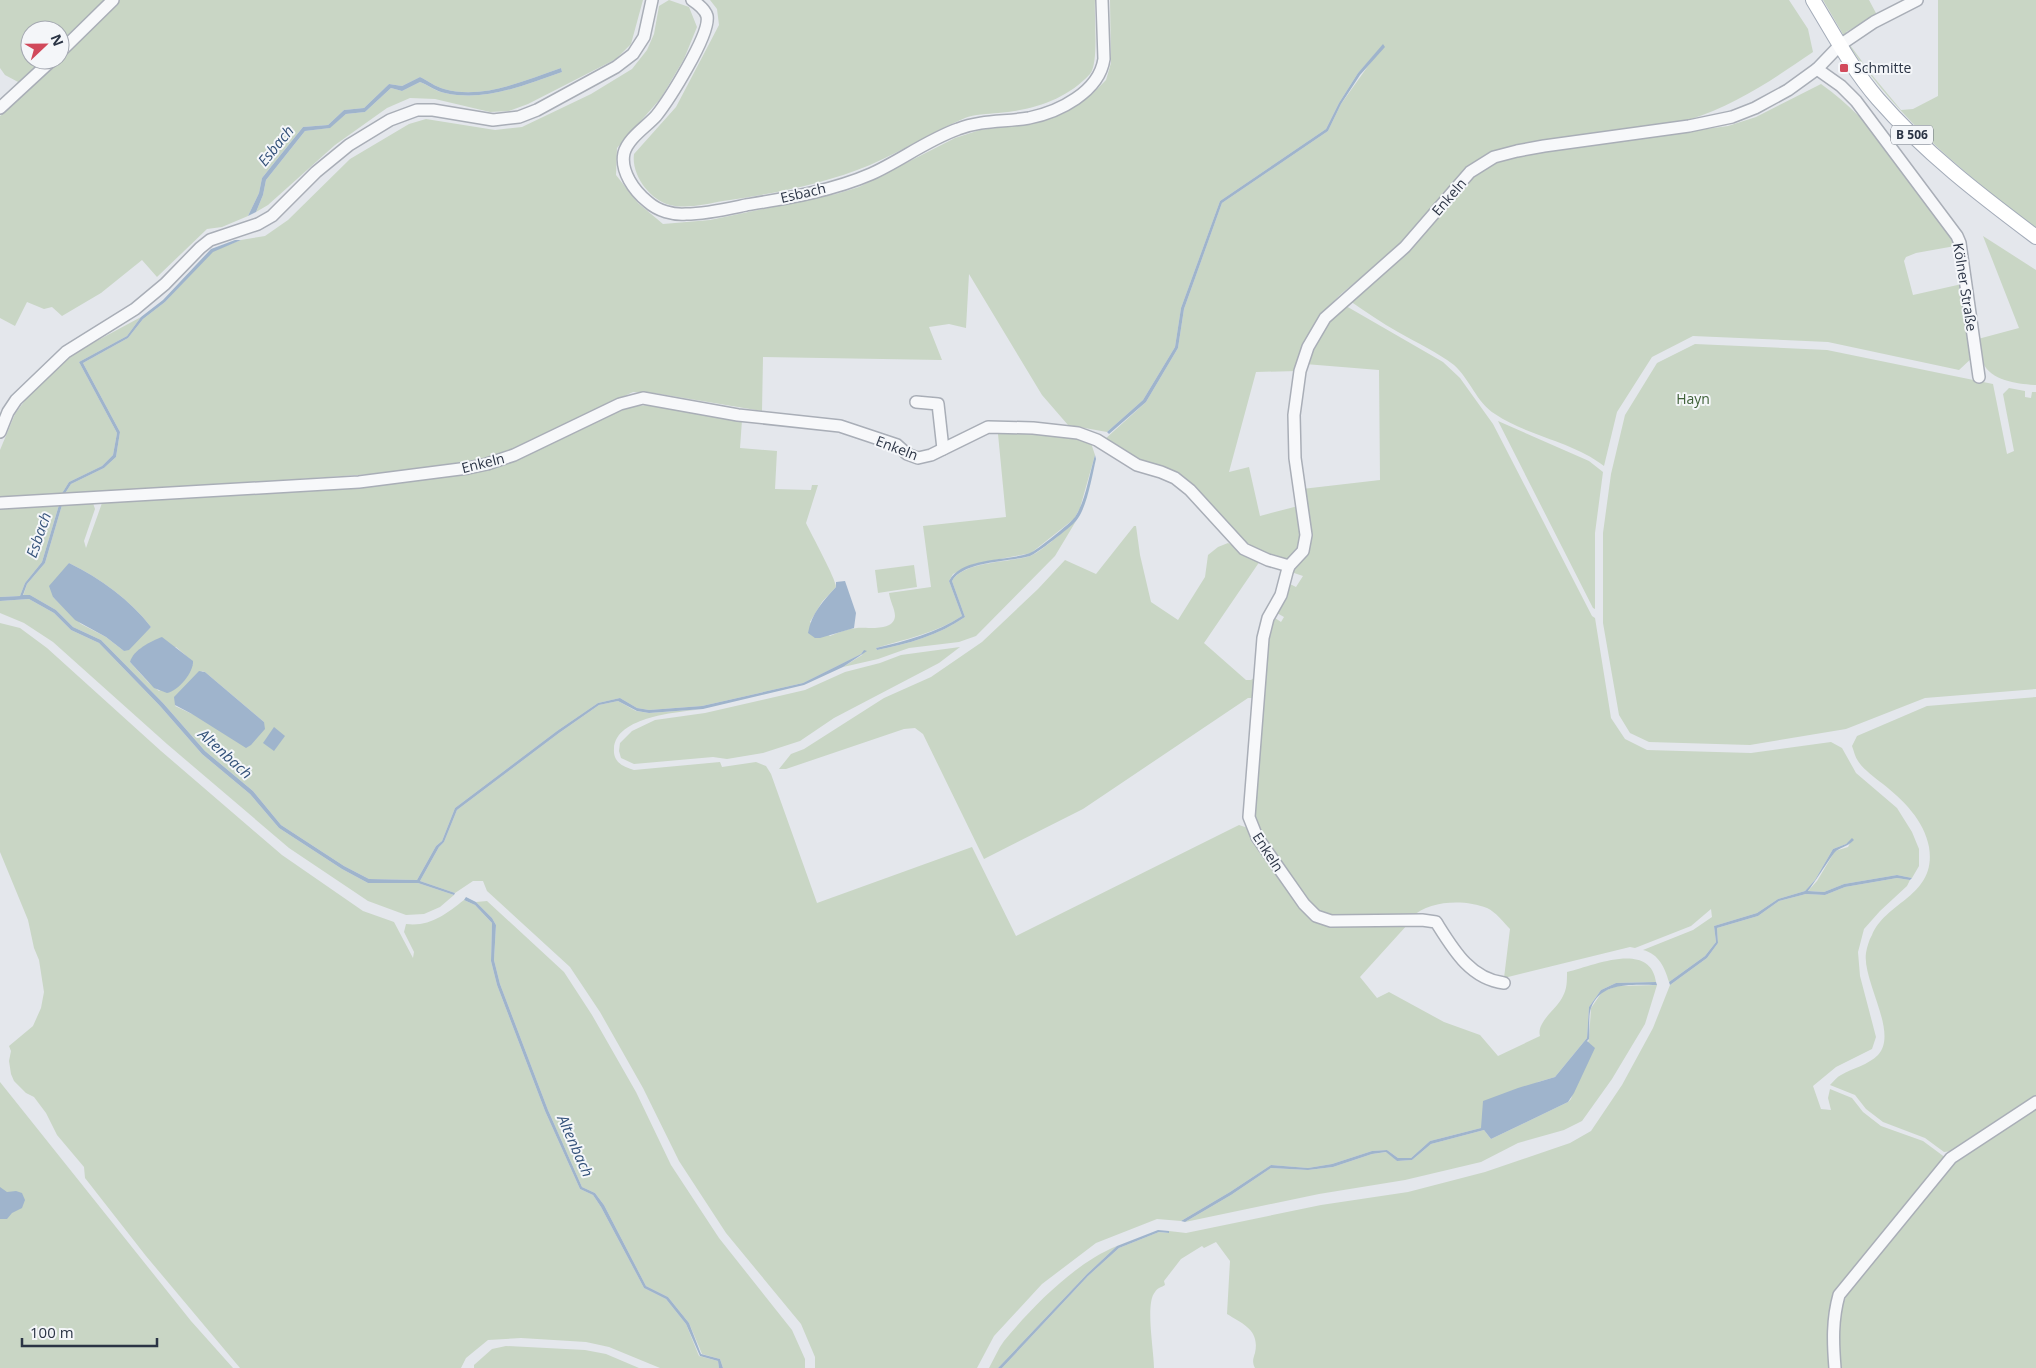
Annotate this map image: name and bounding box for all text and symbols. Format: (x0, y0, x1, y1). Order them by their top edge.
north arrow (20, 20, 70, 70)
text: N (47, 31, 68, 49)
place label: Schmitte (1854, 58, 1911, 77)
marker: Schmitte (1838, 62, 1850, 74)
water label: Esbach (253, 121, 298, 170)
road number: B 506 (1891, 126, 1933, 144)
street label: Enkeln (1427, 174, 1470, 219)
street label: Esbach (778, 178, 827, 207)
street label: Kölner Straße (1949, 241, 1982, 333)
park label: Hayn (1676, 389, 1710, 408)
street label: Enkeln (873, 431, 921, 464)
street label: Enkeln (459, 448, 506, 477)
water label: Esbach (21, 509, 55, 560)
water label: Altenbach (194, 723, 257, 783)
street label: Enkeln (1249, 828, 1288, 875)
water label: Altenbach (553, 1111, 598, 1180)
scale bar (22, 1316, 158, 1348)
text: 100 m (30, 1322, 74, 1342)

